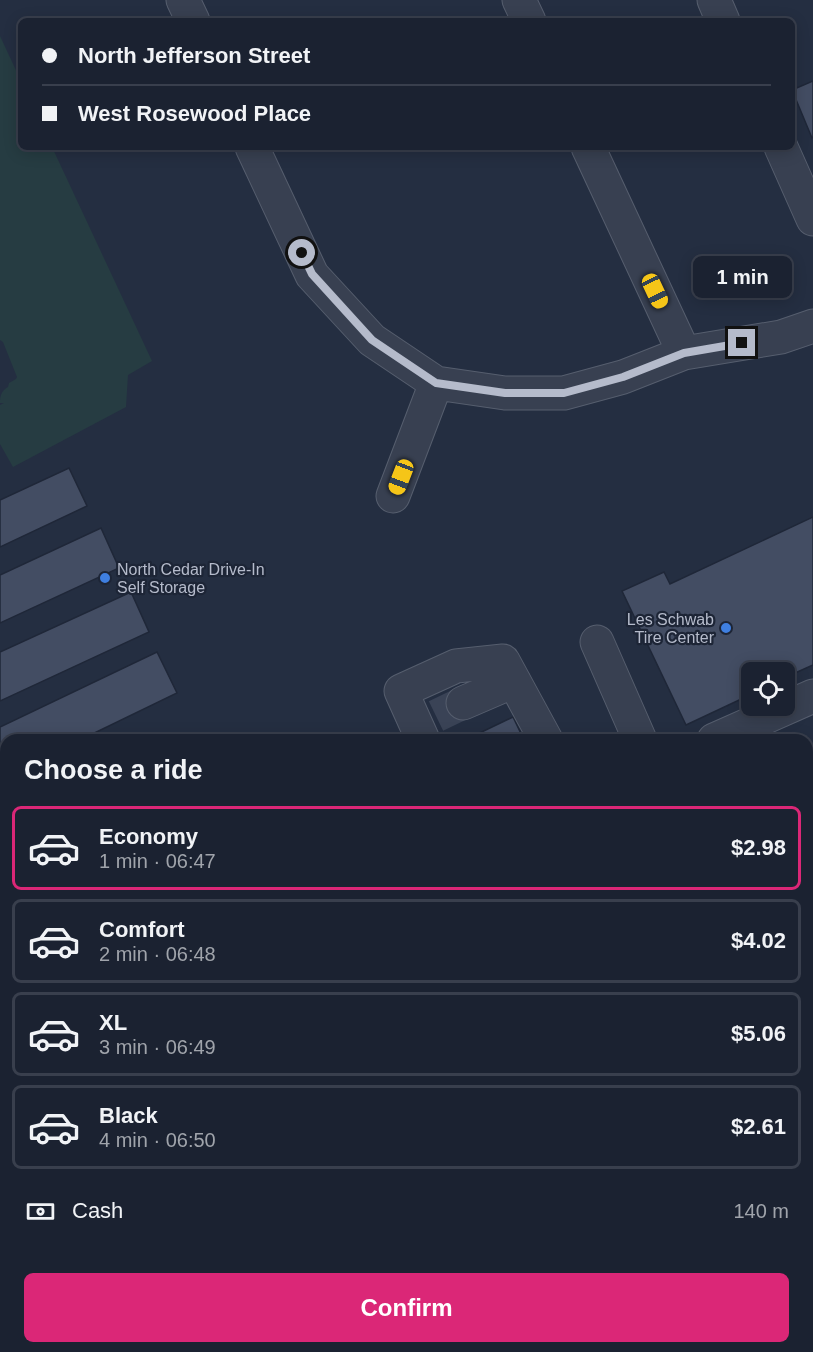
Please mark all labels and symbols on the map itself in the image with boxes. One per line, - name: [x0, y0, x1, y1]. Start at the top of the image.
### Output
- route start: [288, 239, 315, 266]
- callout: 1 min: [692, 256, 792, 298]
- car: [639, 271, 671, 311]
- route end: [728, 329, 755, 356]
- car: [386, 457, 416, 497]
- place label: North Cedar Drive-In Self Storage: [117, 561, 265, 596]
- marker: North Cedar Drive-In Self Storage: [98, 571, 112, 585]
- place label: Les Schwab Tire Center: [627, 611, 715, 646]
- marker: Les Schwab Tire Center: [719, 621, 733, 635]

